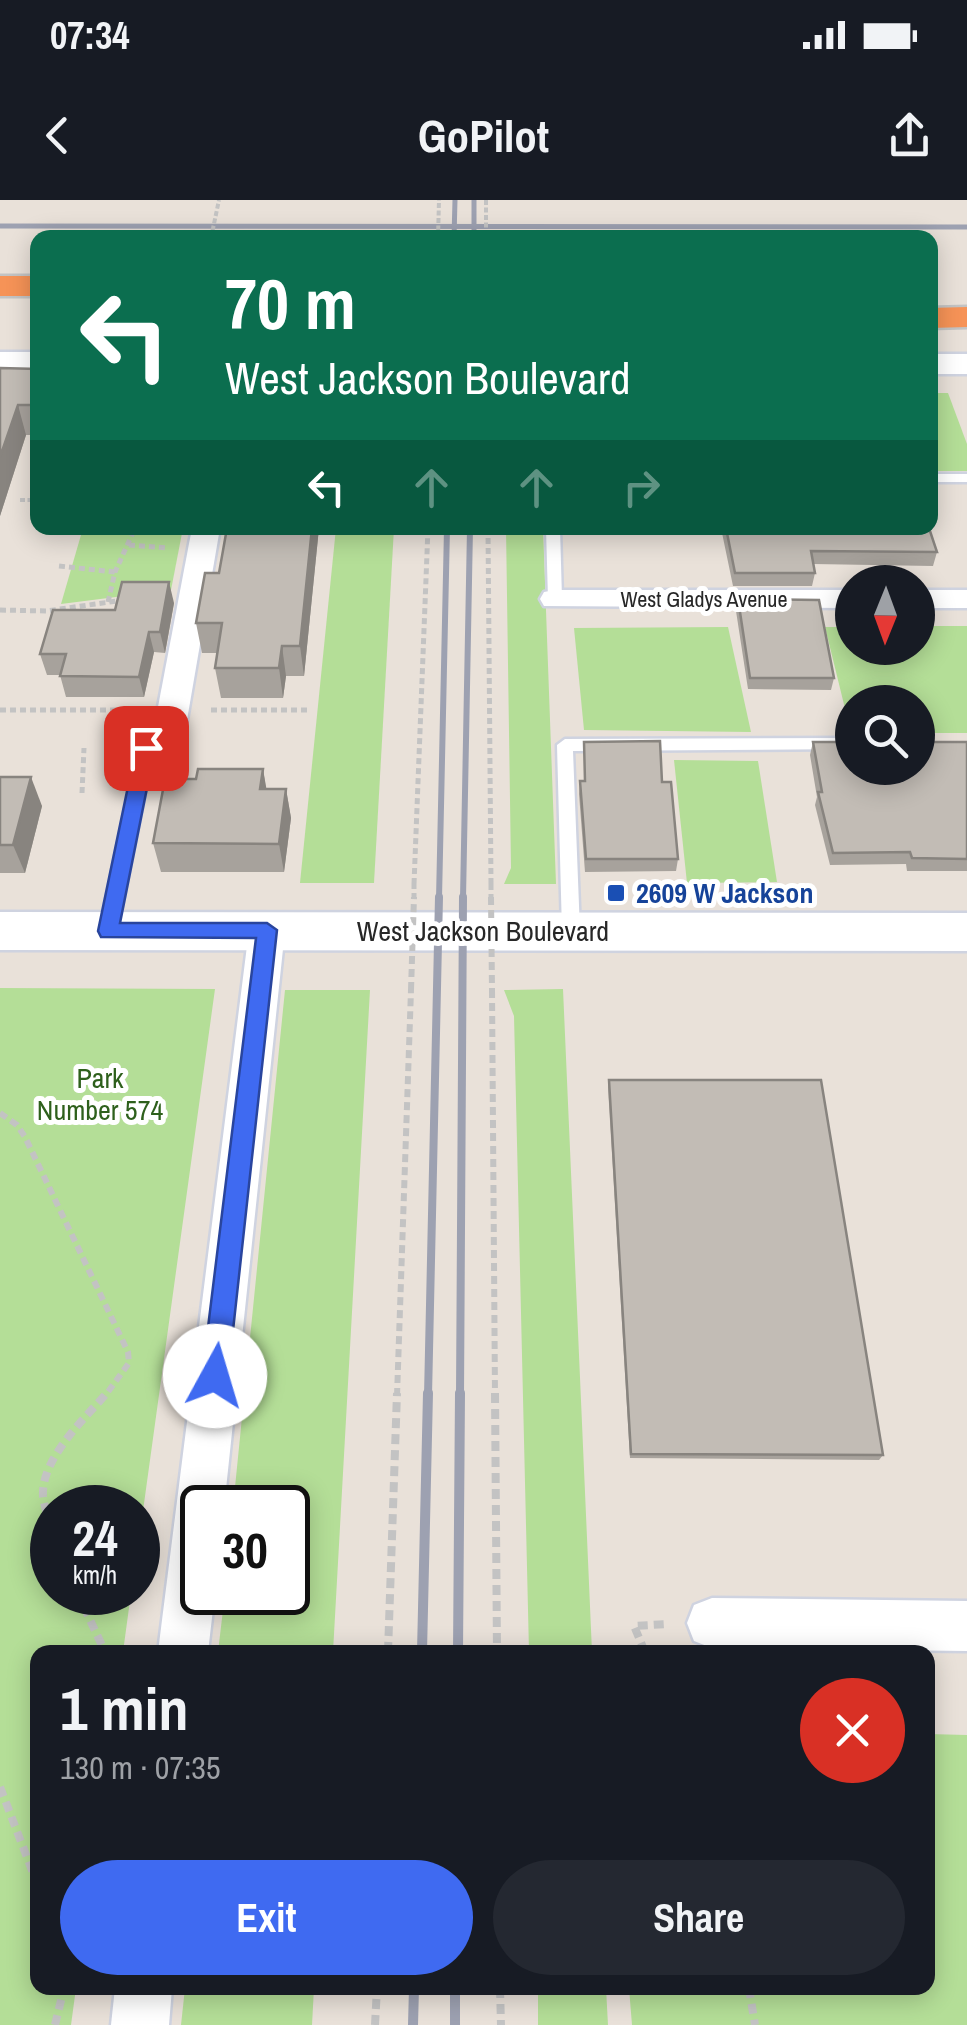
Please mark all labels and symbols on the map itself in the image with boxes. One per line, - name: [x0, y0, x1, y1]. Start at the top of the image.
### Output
- north arrow: [835, 565, 935, 665]
- street label: West Gladys Avenue: [621, 584, 787, 614]
- pin: [104, 706, 189, 791]
- place label: 2609 W Jackson: [636, 874, 813, 912]
- marker: 2609 W Jackson: [605, 882, 627, 904]
- street label: West Jackson Boulevard: [357, 912, 609, 950]
- park label: Park Number 574: [37, 1059, 163, 1129]
- position arrow: [163, 1324, 267, 1428]
- speed limit sign: 30: [180, 1485, 310, 1615]

